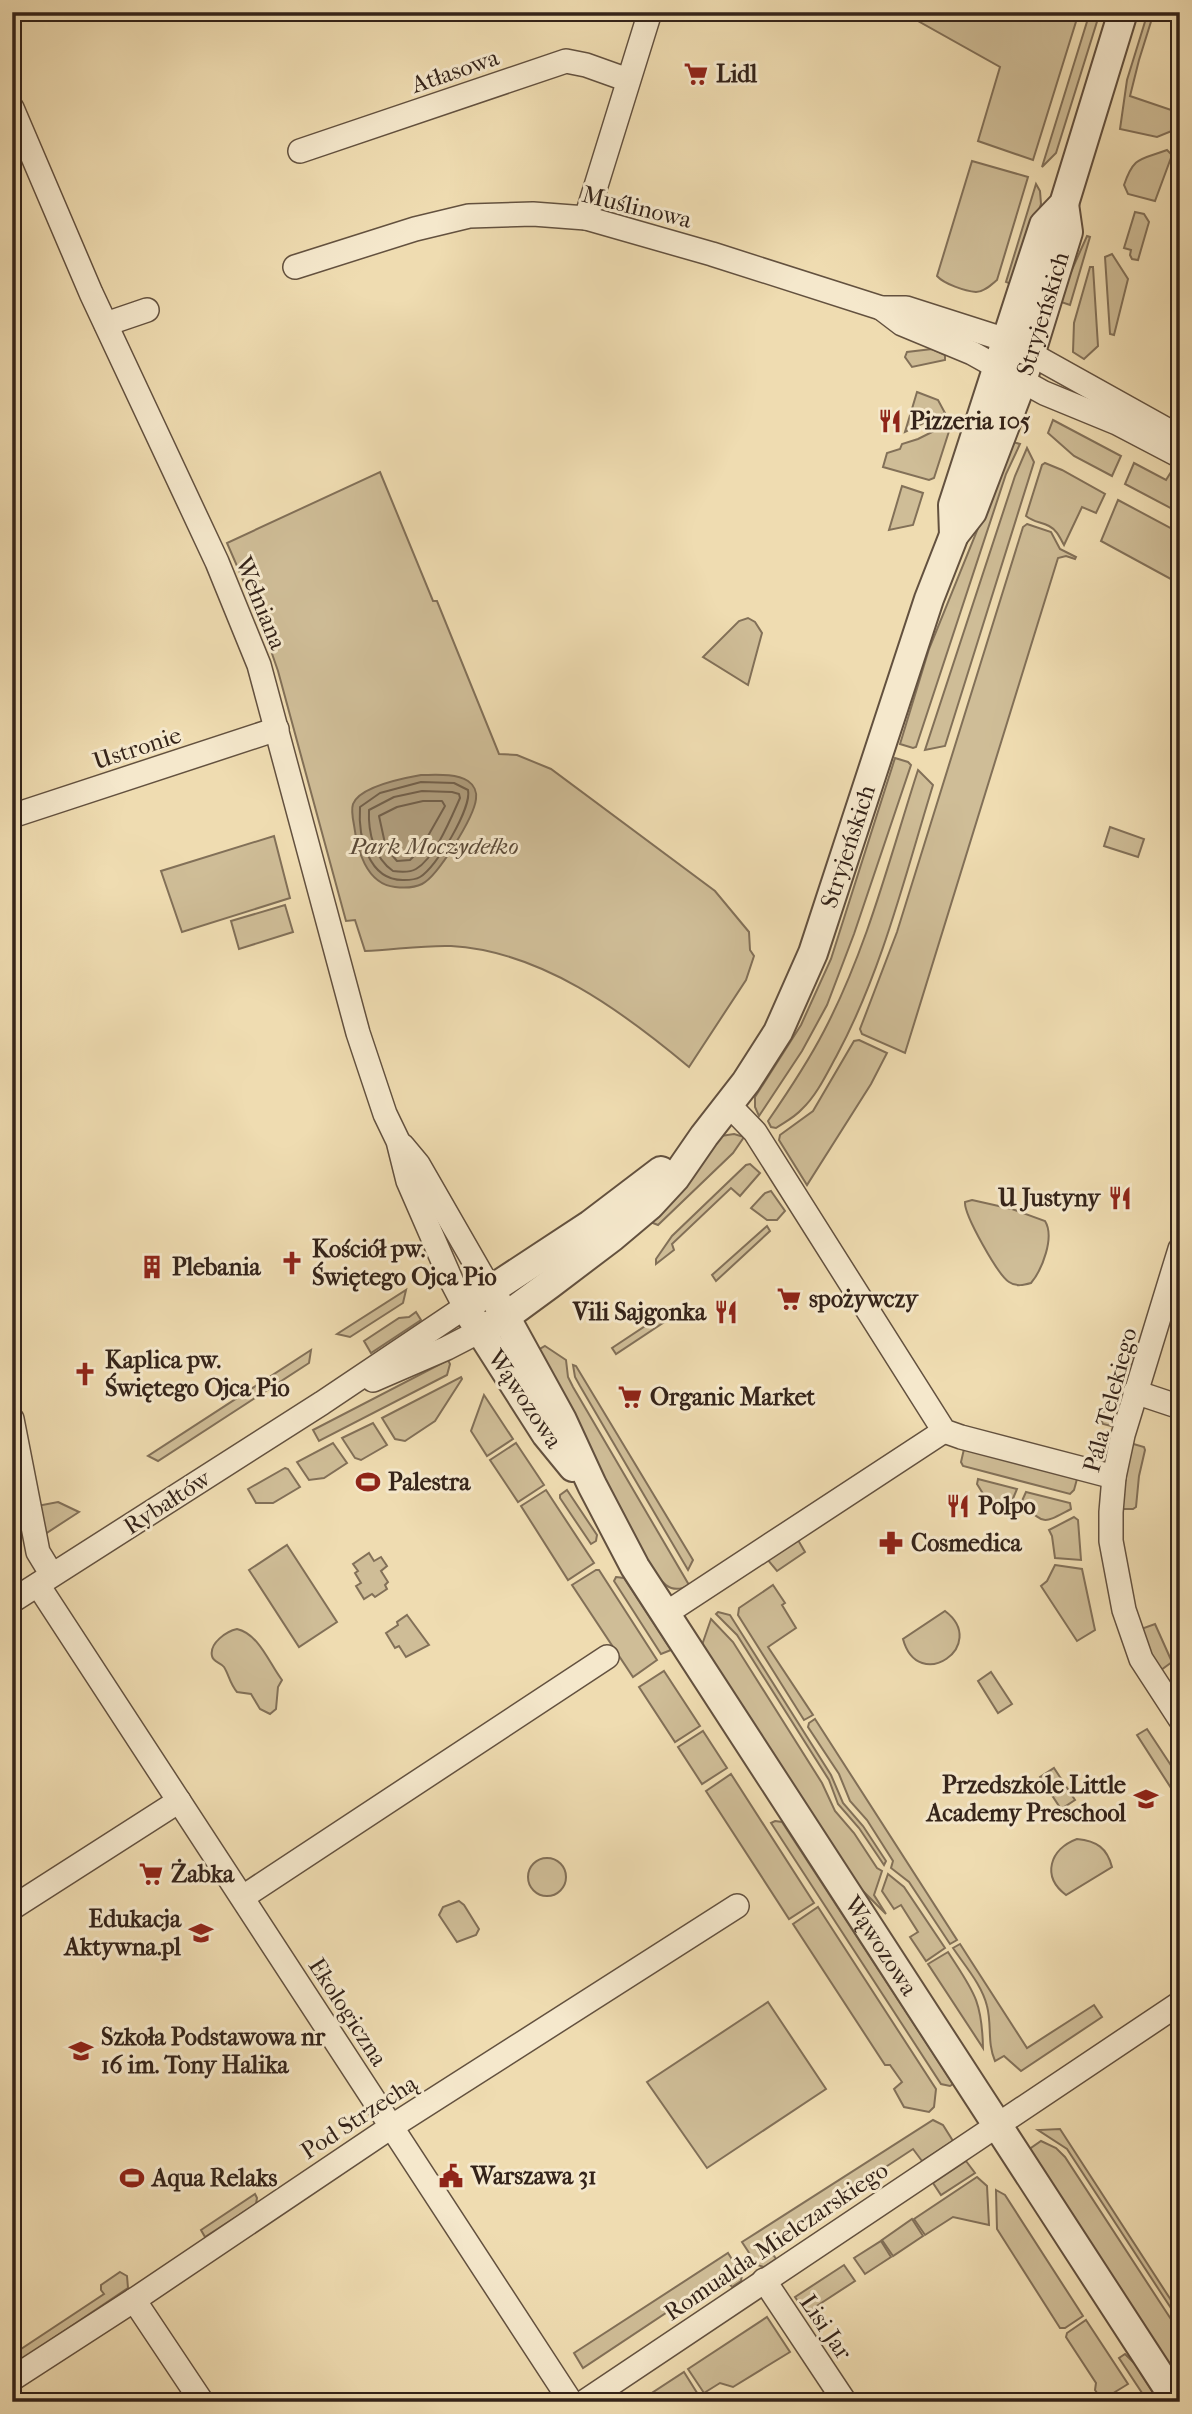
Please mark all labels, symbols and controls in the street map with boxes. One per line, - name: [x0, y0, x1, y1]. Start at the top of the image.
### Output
- street label: Atłasowa: [407, 43, 503, 99]
- supermarket icon: Lidl: [682, 60, 710, 88]
- place label: Lidl: [716, 60, 757, 88]
- street label: Muślinowa: [579, 180, 696, 234]
- street label: Stryjeńskich: [1011, 248, 1075, 379]
- restaurant icon: Pizzeria 105: [876, 407, 904, 435]
- place label: Pizzeria 105: [910, 407, 1030, 435]
- street label: Wełniana: [229, 552, 293, 654]
- street label: Ustronie: [89, 721, 185, 775]
- street label: Stryjeńskich: [815, 781, 881, 912]
- park label: Park Moczydełko: [348, 832, 519, 860]
- place label: U Justyny: [997, 1184, 1101, 1212]
- restaurant icon: U Justyny: [1106, 1184, 1134, 1212]
- place label: Kościół pw. Świętego Ojca Pio: [312, 1235, 497, 1292]
- church icon: Kościół pw. Świętego Ojca Pio: [278, 1249, 306, 1277]
- building icon: Plebania: [138, 1253, 166, 1281]
- place label: Plebania: [172, 1253, 261, 1281]
- supermarket icon: spożywczy: [775, 1285, 803, 1313]
- place label: spożywczy: [809, 1285, 919, 1313]
- place label: Vili Sajgonka: [572, 1298, 707, 1326]
- restaurant icon: Vili Sajgonka: [712, 1298, 740, 1326]
- street label: Pála Telekiego: [1077, 1325, 1143, 1475]
- street label: Wąwozowa: [480, 1343, 569, 1455]
- place label: Kaplica pw. Świętego Ojca Pio: [105, 1346, 290, 1403]
- church icon: Kaplica pw. Świętego Ojca Pio: [71, 1360, 99, 1388]
- supermarket icon: Organic Market: [616, 1383, 644, 1411]
- place label: Organic Market: [650, 1383, 816, 1411]
- street label: Rybałtów: [118, 1463, 216, 1540]
- sports icon: Palestra: [354, 1468, 382, 1496]
- place label: Palestra: [388, 1468, 471, 1496]
- restaurant icon: Polpo: [944, 1492, 972, 1520]
- place label: Polpo: [978, 1492, 1036, 1520]
- pharmacy icon: Cosmedica: [877, 1529, 905, 1557]
- place label: Cosmedica: [911, 1529, 1022, 1557]
- place label: Przedszkole Little Academy Preschool: [925, 1771, 1126, 1827]
- school or university icon: Przedszkole Little Academy Preschool: [1132, 1785, 1160, 1813]
- place label: Żabka: [171, 1858, 235, 1888]
- supermarket icon: Żabka: [137, 1860, 165, 1888]
- street label: Wąwozowa: [838, 1890, 924, 2002]
- place label: Edukacja Aktywna.pl: [62, 1905, 182, 1961]
- school or university icon: Edukacja Aktywna.pl: [187, 1919, 215, 1947]
- street label: Ekologiczna: [303, 1953, 394, 2072]
- place label: Szkoła Podstawowa nr 16 im. Tony Halika: [101, 2023, 326, 2079]
- school or university icon: Szkoła Podstawowa nr 16 im. Tony Halika: [67, 2037, 95, 2065]
- street label: Pod Strzechą: [296, 2069, 424, 2166]
- street label: Romualda Mielczarskiego: [659, 2156, 893, 2326]
- public building icon: Warszawa 31: [437, 2162, 465, 2190]
- place label: Warszawa 31: [470, 2162, 597, 2190]
- sports icon: Aqua Relaks: [118, 2164, 146, 2192]
- place label: Aqua Relaks: [150, 2164, 278, 2192]
- street label: Lisi Jar: [794, 2289, 858, 2366]

